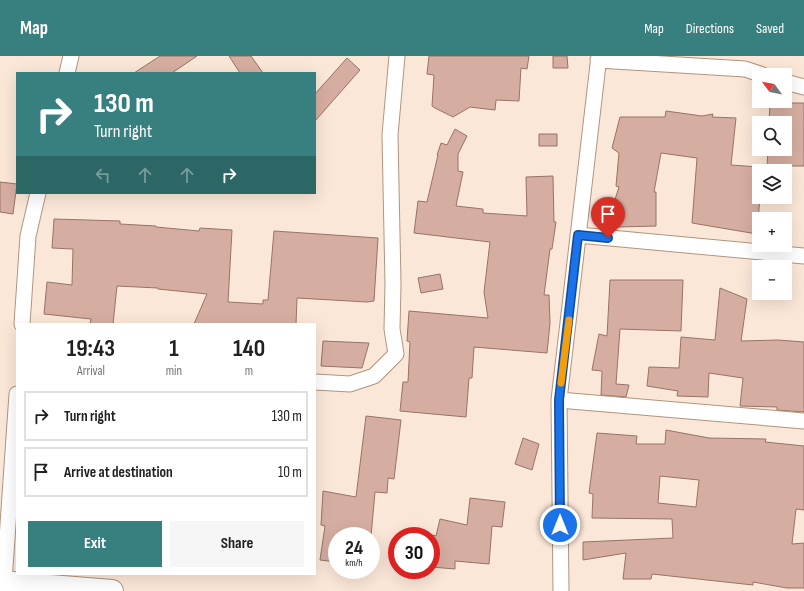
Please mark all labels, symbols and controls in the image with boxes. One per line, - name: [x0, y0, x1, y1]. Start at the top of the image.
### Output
- text: Map: [20, 17, 48, 40]
- text: Map: [644, 20, 664, 37]
- text: Directions: [686, 20, 734, 37]
- text: Saved: [756, 20, 784, 37]
- north arrow: [752, 68, 792, 108]
- map controls: [752, 68, 792, 300]
- text: 130 m: [94, 87, 154, 120]
- icon: right: [28, 88, 80, 140]
- button: search: [752, 116, 792, 156]
- text: Turn right: [94, 121, 152, 142]
- icon: left: [92, 164, 114, 186]
- icon: ahead: [134, 164, 156, 186]
- icon: ahead: [176, 164, 198, 186]
- icon: right: [218, 164, 240, 186]
- button: layers: [752, 164, 792, 204]
- pin: [591, 197, 625, 238]
- icon: arrive: [597, 203, 619, 225]
- button: +: [752, 212, 792, 252]
- button: −: [752, 260, 792, 300]
- text: 19:43: [67, 334, 115, 363]
- text: 1: [169, 334, 179, 363]
- text: 140: [233, 334, 265, 363]
- text: Arrival: [77, 363, 105, 379]
- text: min: [166, 363, 182, 379]
- text: m: [245, 363, 253, 379]
- icon: right: [30, 405, 52, 427]
- text: Turn right: [64, 407, 116, 426]
- text: 130 m: [272, 407, 302, 426]
- icon: arrive: [30, 461, 52, 483]
- text: Arrive at destination: [64, 463, 173, 482]
- text: 10 m: [278, 463, 302, 482]
- position arrow: [539, 504, 581, 546]
- button: Exit: [28, 521, 162, 567]
- button: Share: [170, 521, 304, 567]
- speed limit sign: 30: [388, 527, 440, 579]
- text: 24: [345, 536, 363, 560]
- text: km/h: [345, 557, 363, 569]

